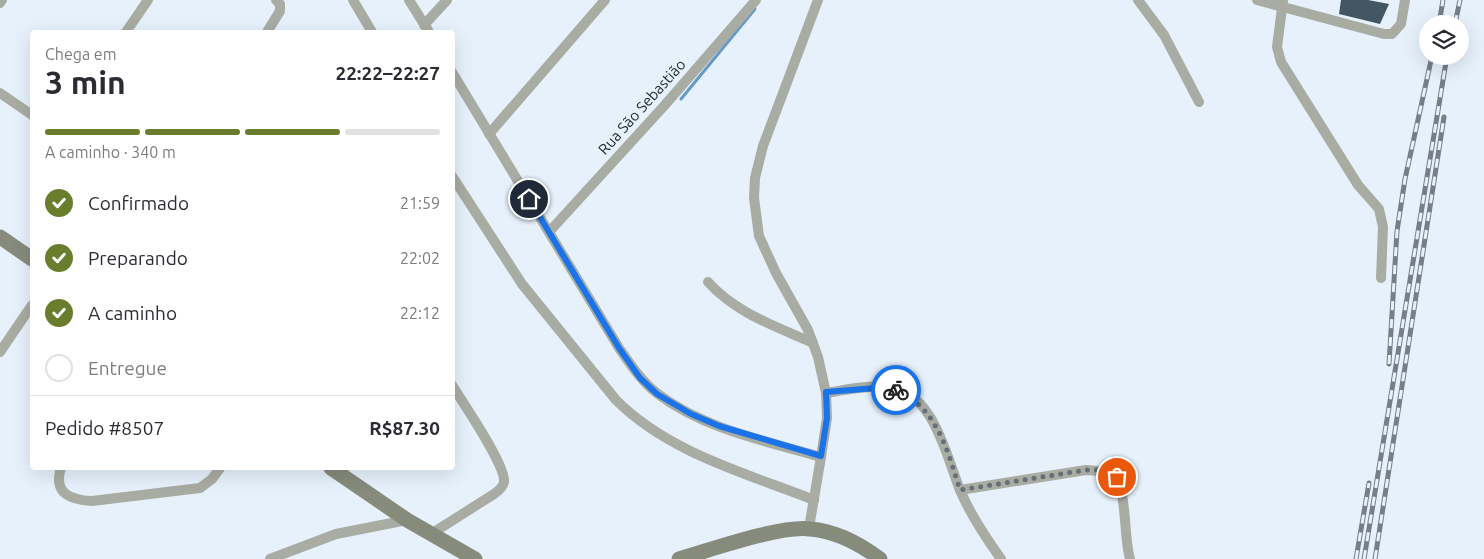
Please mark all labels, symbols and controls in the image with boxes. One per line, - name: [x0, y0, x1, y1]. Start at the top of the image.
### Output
- map controls: [1419, 15, 1469, 65]
- button: layers: [1419, 15, 1469, 65]
- text: Chega em: [45, 45, 117, 63]
- street label: Rua São Sebastião: [594, 56, 689, 158]
- text: 22:22–22:27: [335, 62, 440, 84]
- text: 3 min: [45, 64, 126, 100]
- text: A caminho · 340 m: [45, 143, 176, 161]
- pin: [508, 178, 550, 220]
- icon: home: [515, 185, 543, 213]
- icon: check: [45, 189, 73, 217]
- text: Confirmado: [88, 192, 189, 214]
- text: 21:59: [400, 194, 440, 212]
- icon: check: [45, 244, 73, 272]
- text: Preparando: [88, 247, 188, 269]
- text: 22:02: [400, 249, 440, 267]
- icon: check: [45, 299, 73, 327]
- text: A caminho: [88, 302, 177, 324]
- text: 22:12: [400, 304, 440, 322]
- text: Entregue: [88, 357, 167, 379]
- courier: [871, 365, 921, 415]
- icon: bike: [882, 376, 910, 404]
- text: Pedido #8507: [45, 417, 164, 439]
- text: R$87.30: [369, 417, 440, 439]
- pin: [1096, 456, 1138, 498]
- icon: bag: [1103, 463, 1131, 491]

